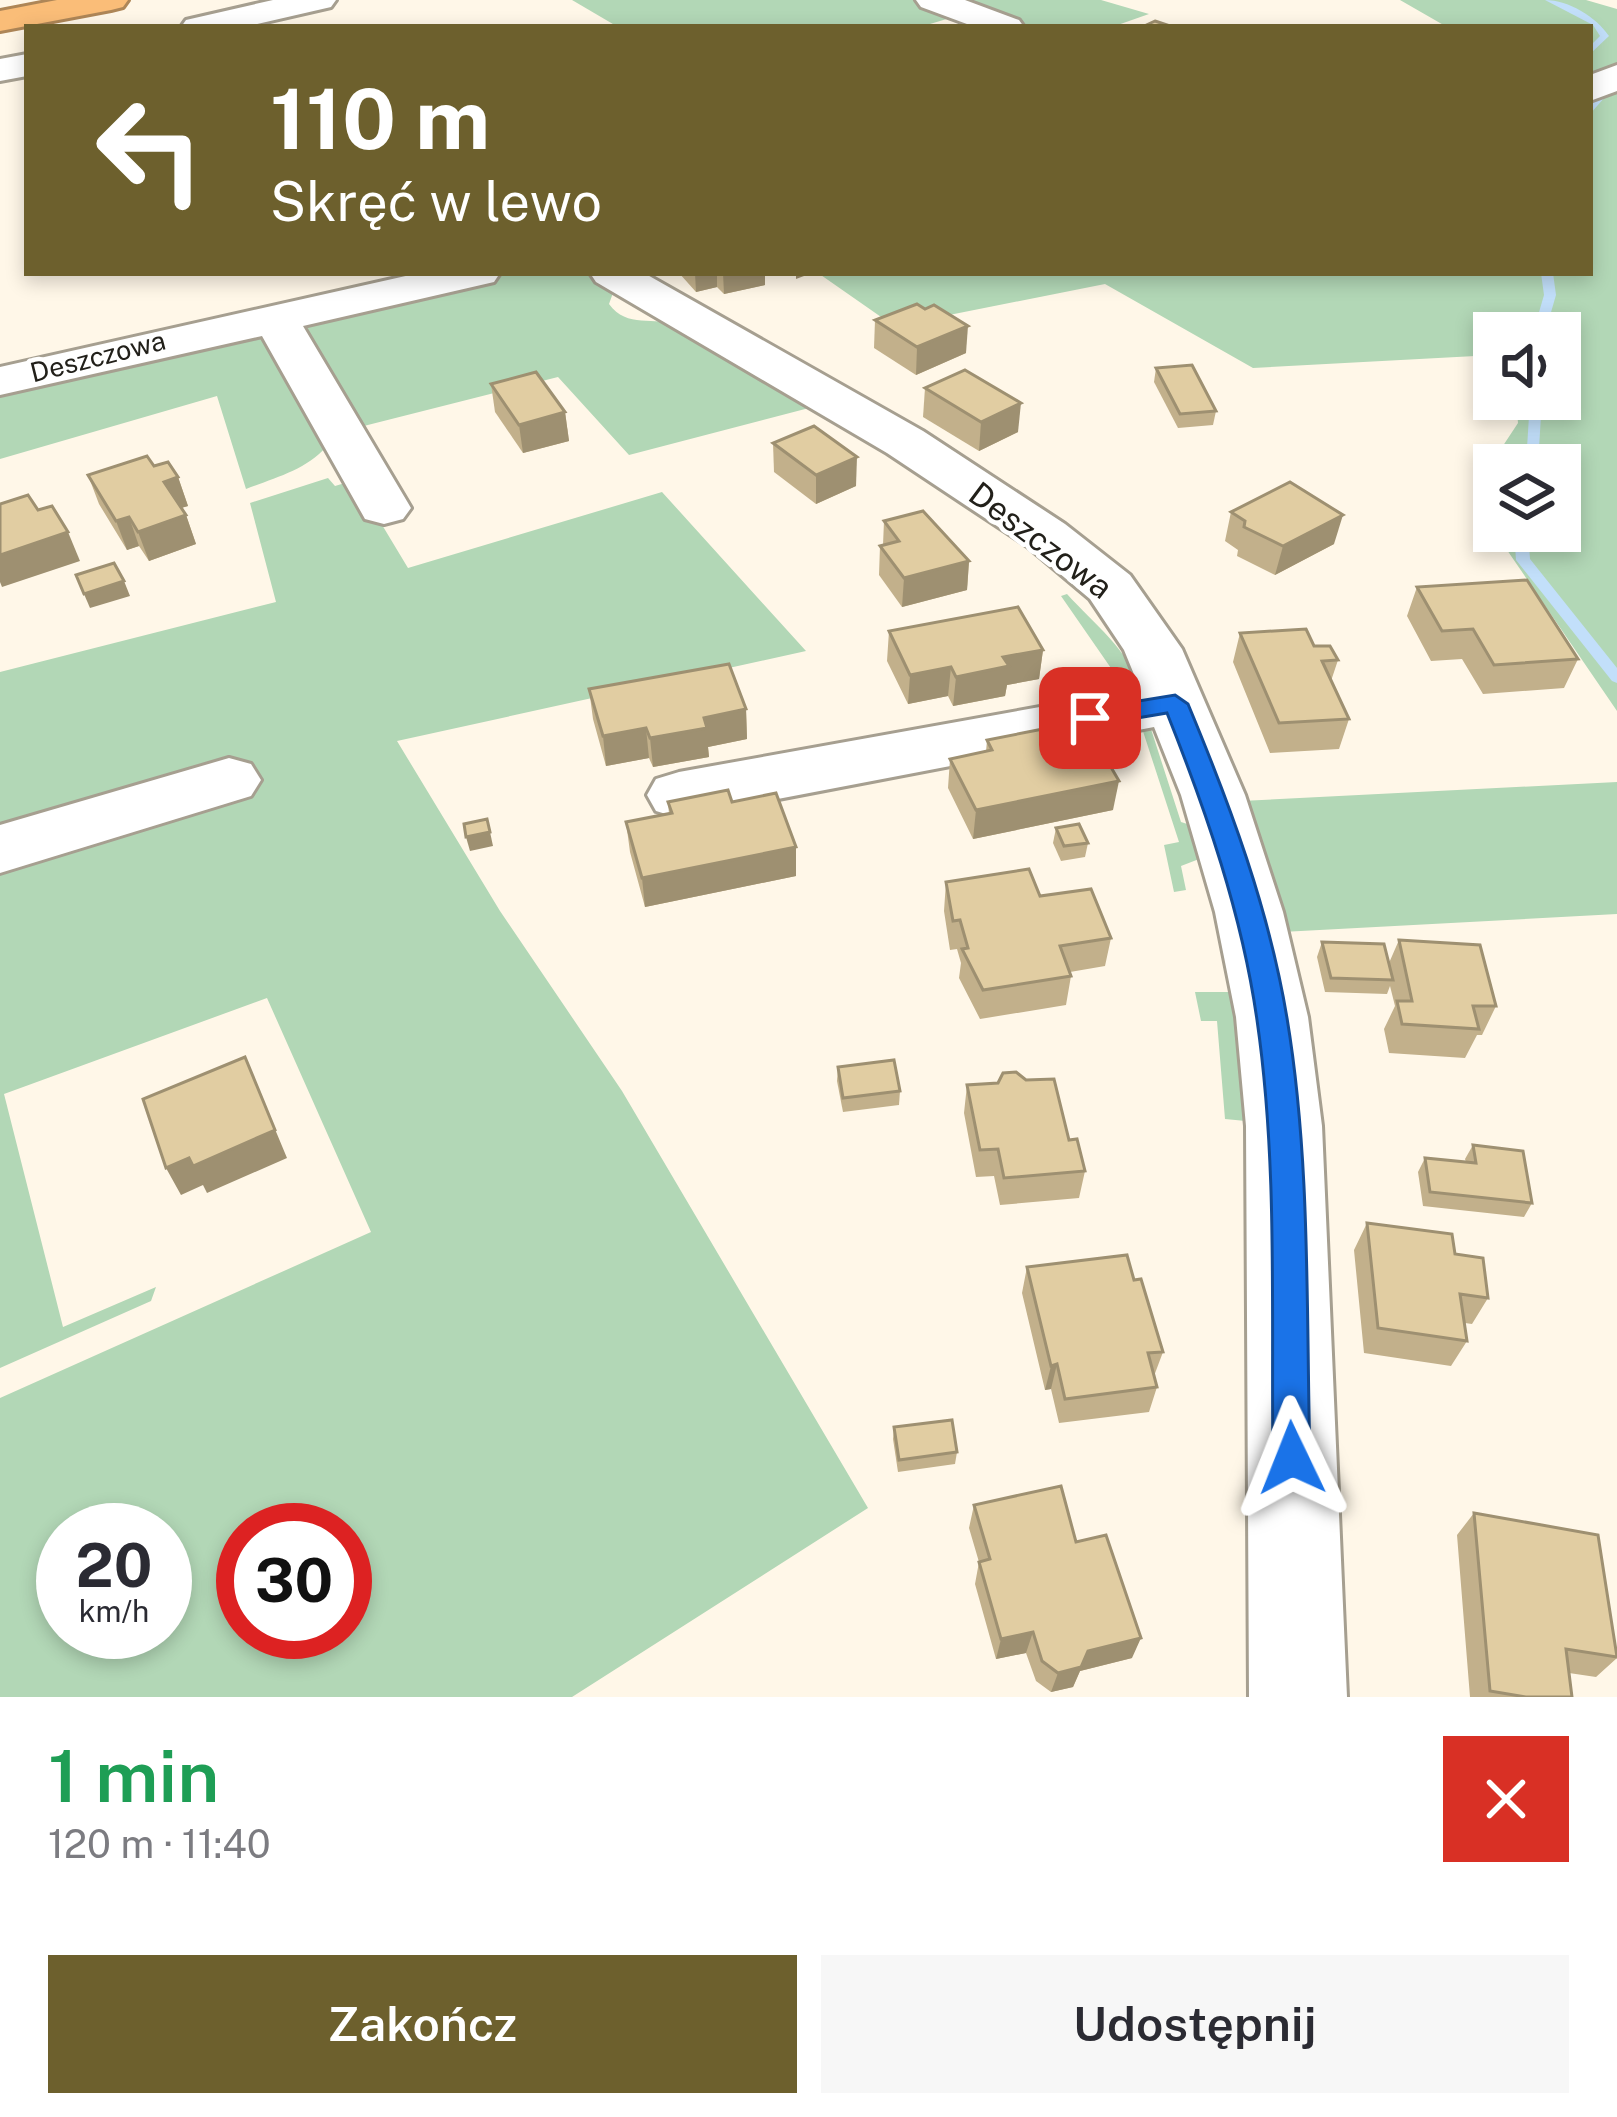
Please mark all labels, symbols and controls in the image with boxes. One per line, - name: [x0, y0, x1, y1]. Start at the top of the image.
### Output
- text: 110 m: [270, 69, 490, 168]
- icon: left: [72, 72, 228, 228]
- text: Skręć w lewo: [270, 170, 602, 233]
- map controls: [1473, 312, 1581, 552]
- button: sound: [1473, 312, 1581, 420]
- street label: Deszczowa: [27, 324, 169, 388]
- button: layers: [1473, 444, 1581, 552]
- street label: Deszczowa: [962, 474, 1120, 606]
- pin: [1039, 667, 1141, 769]
- icon: arrive: [1057, 685, 1123, 751]
- position arrow: [1229, 1395, 1355, 1521]
- speed limit sign: 30: [216, 1503, 372, 1659]
- text: 20: [76, 1530, 152, 1601]
- text: km/h: [79, 1593, 149, 1629]
- text: 1 min: [48, 1734, 219, 1818]
- button: close: [1443, 1736, 1569, 1862]
- text: 120 m · 11:40: [48, 1821, 271, 1867]
- button: Zakończ: [48, 1955, 797, 2093]
- button: Udostępnij: [821, 1955, 1569, 2093]

